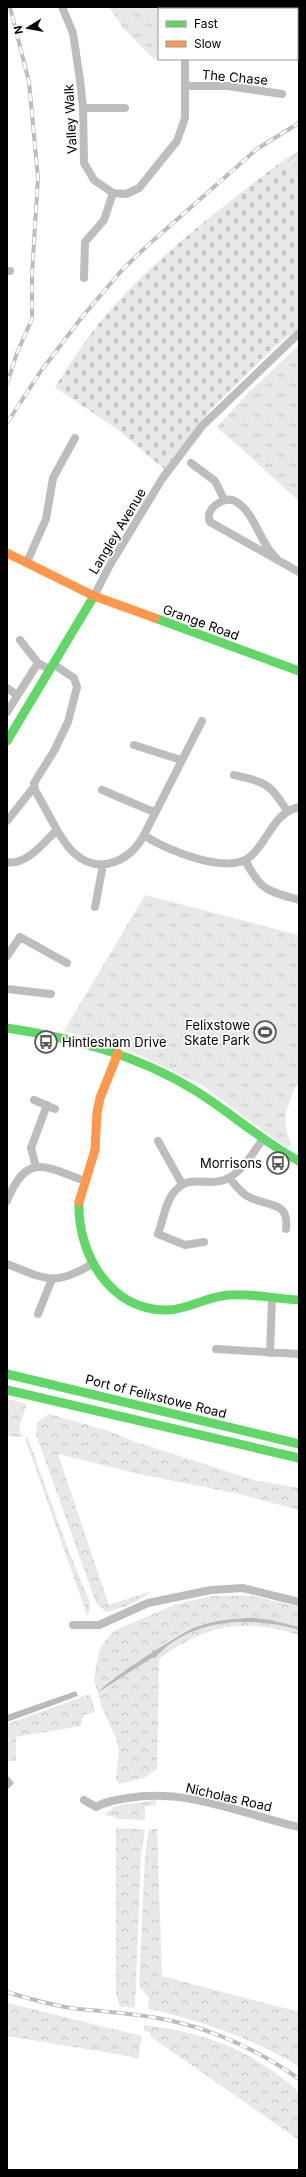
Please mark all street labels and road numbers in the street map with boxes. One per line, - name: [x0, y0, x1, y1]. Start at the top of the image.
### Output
- street label: The Chase: [201, 66, 269, 88]
- street label: Valley Walk: [60, 84, 80, 154]
- street label: Langley Avenue: [85, 485, 149, 577]
- street label: Grange Road: [161, 601, 241, 643]
- street label: Port of Felixstowe Road: [84, 1371, 228, 1421]
- street label: Nicholas Road: [184, 1779, 274, 1815]

